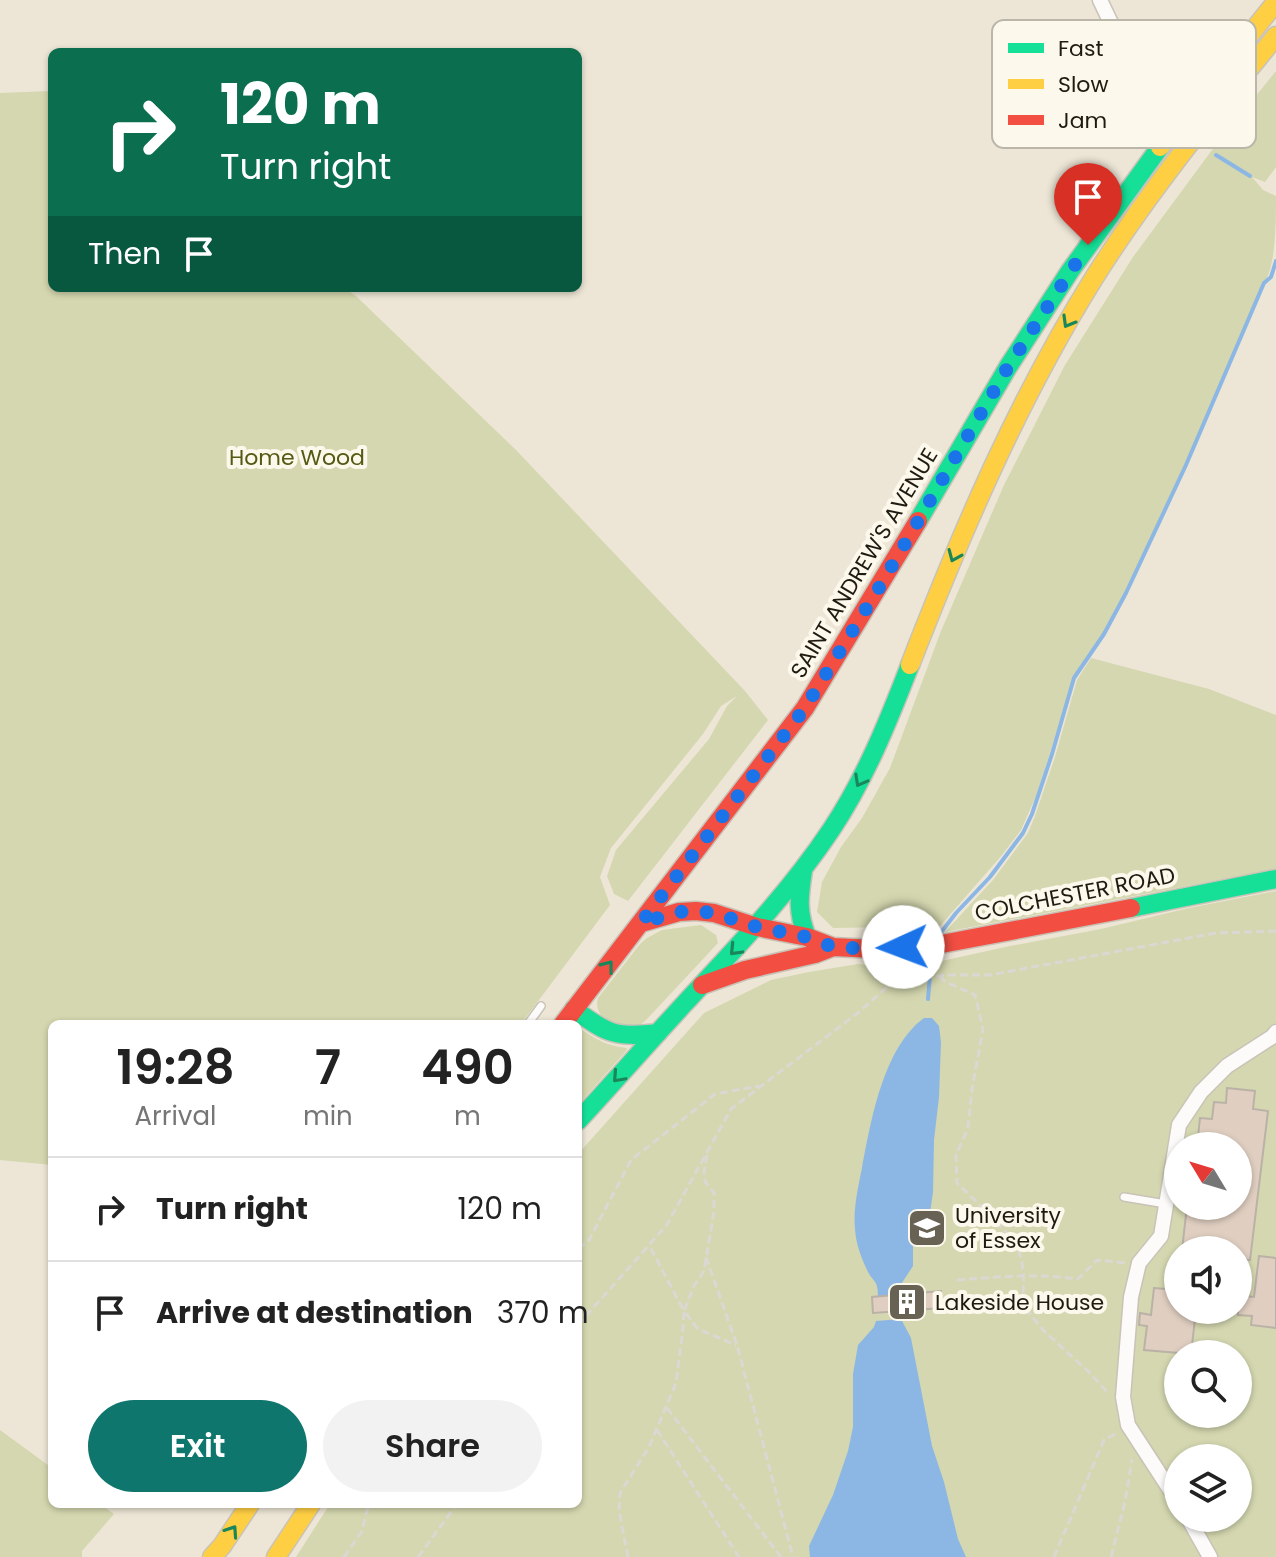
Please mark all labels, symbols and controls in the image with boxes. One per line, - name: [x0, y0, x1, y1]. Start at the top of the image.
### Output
- legend: [992, 20, 1256, 148]
- text: Fast: [1058, 33, 1103, 64]
- text: 120 m: [220, 65, 381, 144]
- text: Slow: [1058, 69, 1108, 100]
- icon: right: [88, 80, 192, 184]
- text: Jam: [1058, 105, 1107, 136]
- text: Turn right: [220, 141, 391, 192]
- pin: [1054, 163, 1122, 245]
- icon: arrive: [1066, 175, 1110, 219]
- text: Then: [88, 232, 161, 275]
- icon: arrive: [177, 232, 221, 276]
- one-way arrow: [1062, 313, 1078, 328]
- park label: Home Wood: [229, 442, 365, 473]
- street label: SAINT ANDREW'S AVENUE: [783, 442, 945, 684]
- one-way arrow: [947, 548, 963, 562]
- one-way arrow: [854, 773, 870, 787]
- street label: COLCHESTER ROAD: [972, 859, 1178, 929]
- position arrow: [861, 905, 945, 989]
- one-way arrow: [729, 941, 744, 955]
- one-way arrow: [598, 960, 612, 975]
- text: 19:28: [116, 1034, 235, 1101]
- text: 7: [315, 1034, 341, 1101]
- text: 490: [421, 1034, 514, 1101]
- one-way arrow: [612, 1068, 627, 1082]
- text: Arrival: [135, 1098, 216, 1134]
- text: min: [303, 1098, 353, 1134]
- text: m: [454, 1098, 481, 1134]
- north arrow: [1164, 1132, 1252, 1220]
- map controls: [1164, 1132, 1252, 1532]
- icon: right: [88, 1187, 132, 1231]
- text: Turn right: [156, 1187, 308, 1230]
- text: 120 m: [457, 1187, 542, 1230]
- place label: University of Essex: [955, 1200, 1061, 1256]
- school or university icon: University of Essex: [906, 1207, 948, 1249]
- button: sound: [1164, 1236, 1252, 1324]
- building icon: Lakeside House: [886, 1281, 928, 1323]
- place label: Lakeside House: [935, 1287, 1104, 1318]
- icon: arrive: [88, 1291, 132, 1335]
- text: Arrive at destination: [156, 1291, 473, 1334]
- text: 370 m: [497, 1291, 589, 1334]
- button: search: [1164, 1340, 1252, 1428]
- button: Exit: [88, 1400, 307, 1492]
- button: Share: [323, 1400, 542, 1492]
- button: layers: [1164, 1444, 1252, 1532]
- one-way arrow: [222, 1526, 237, 1540]

